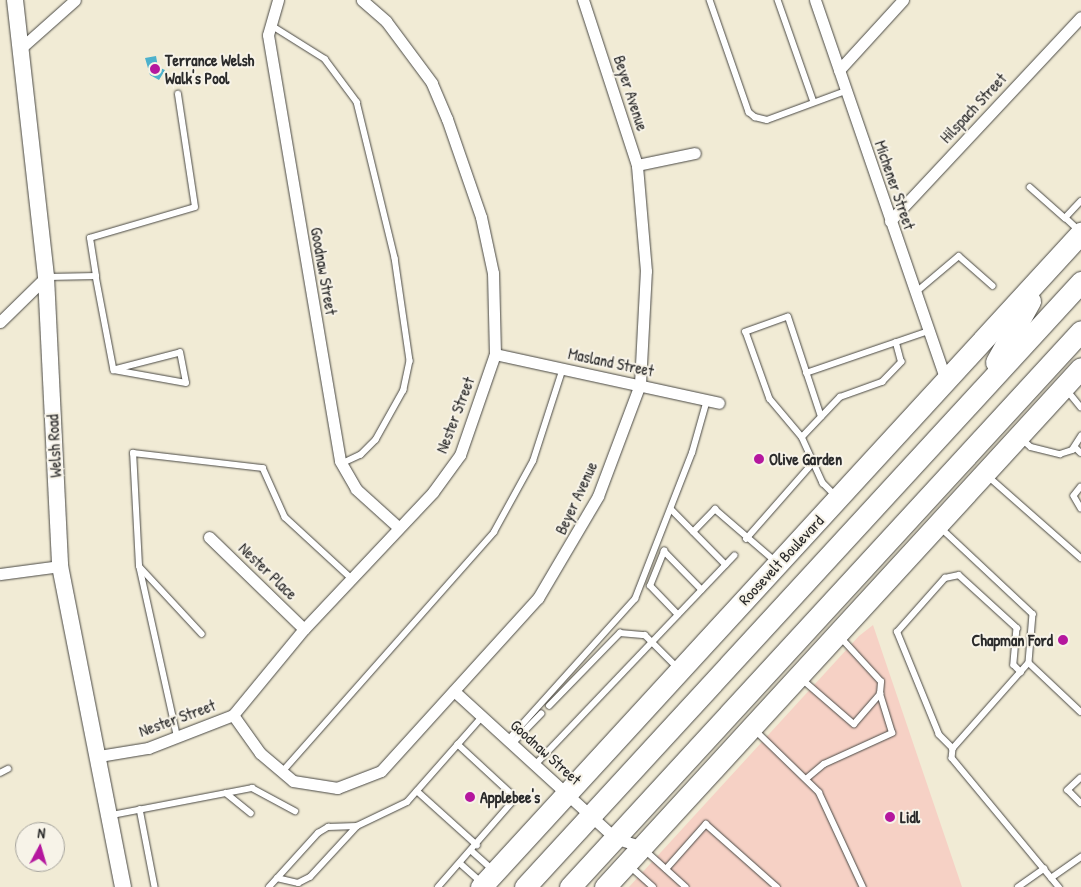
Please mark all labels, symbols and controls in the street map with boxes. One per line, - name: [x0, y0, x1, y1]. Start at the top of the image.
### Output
- place label: Terrance Welsh Walk's Pool: [165, 50, 254, 88]
- street label: Beyer Avenue: [610, 53, 652, 133]
- marker: Terrance Welsh Walk's Pool: [149, 63, 161, 75]
- street label: Hilspach Street: [936, 69, 1010, 147]
- street label: Michener Street: [871, 138, 919, 232]
- street label: Goodnaw Street: [307, 226, 341, 316]
- street label: Masland Street: [567, 344, 655, 380]
- street label: Nester Street: [432, 374, 478, 456]
- street label: Welsh Road: [43, 414, 65, 478]
- place label: Olive Garden: [769, 449, 842, 469]
- marker: Olive Garden: [753, 453, 765, 465]
- street label: Beyer Avenue: [551, 459, 601, 537]
- street label: Roosevelt Boulevard: [735, 511, 827, 609]
- street label: Nester Place: [235, 539, 301, 603]
- place label: Chapman Ford: [971, 630, 1053, 650]
- marker: Chapman Ford: [1057, 634, 1069, 646]
- street label: Nester Street: [136, 695, 218, 741]
- street label: Goodnaw Street: [507, 715, 585, 789]
- place label: Applebee's: [480, 787, 540, 807]
- marker: Applebee's: [464, 791, 476, 803]
- place label: Lidl: [900, 807, 920, 827]
- marker: Lidl: [884, 811, 896, 823]
- north arrow: [15, 822, 65, 872]
- text: N: [37, 823, 46, 842]

